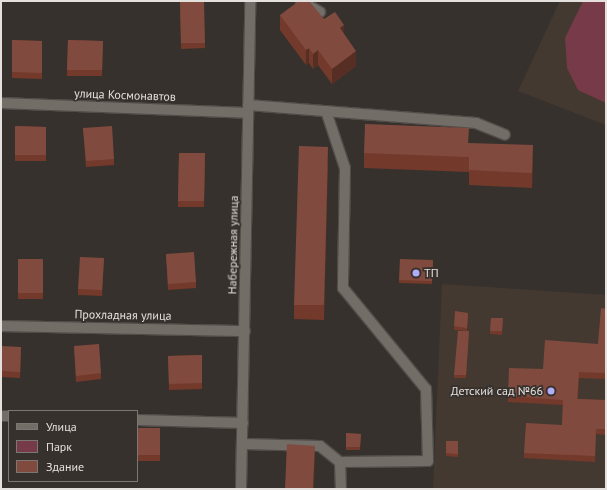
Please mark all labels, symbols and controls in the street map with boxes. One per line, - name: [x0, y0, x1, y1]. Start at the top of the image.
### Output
- street label: улица Космонавтов: [74, 86, 176, 104]
- street label: Набережная улица: [225, 195, 241, 295]
- place label: ТП: [424, 266, 439, 280]
- marker: ТП: [411, 268, 421, 278]
- street label: Прохладная улица: [74, 307, 172, 323]
- place label: Детский сад №66: [451, 384, 543, 398]
- marker: Детский сад №66: [546, 386, 556, 396]
- legend: [8, 410, 138, 482]
- text: Улица: [46, 419, 77, 434]
- text: Парк: [46, 439, 72, 454]
- text: Здание: [46, 459, 84, 474]

